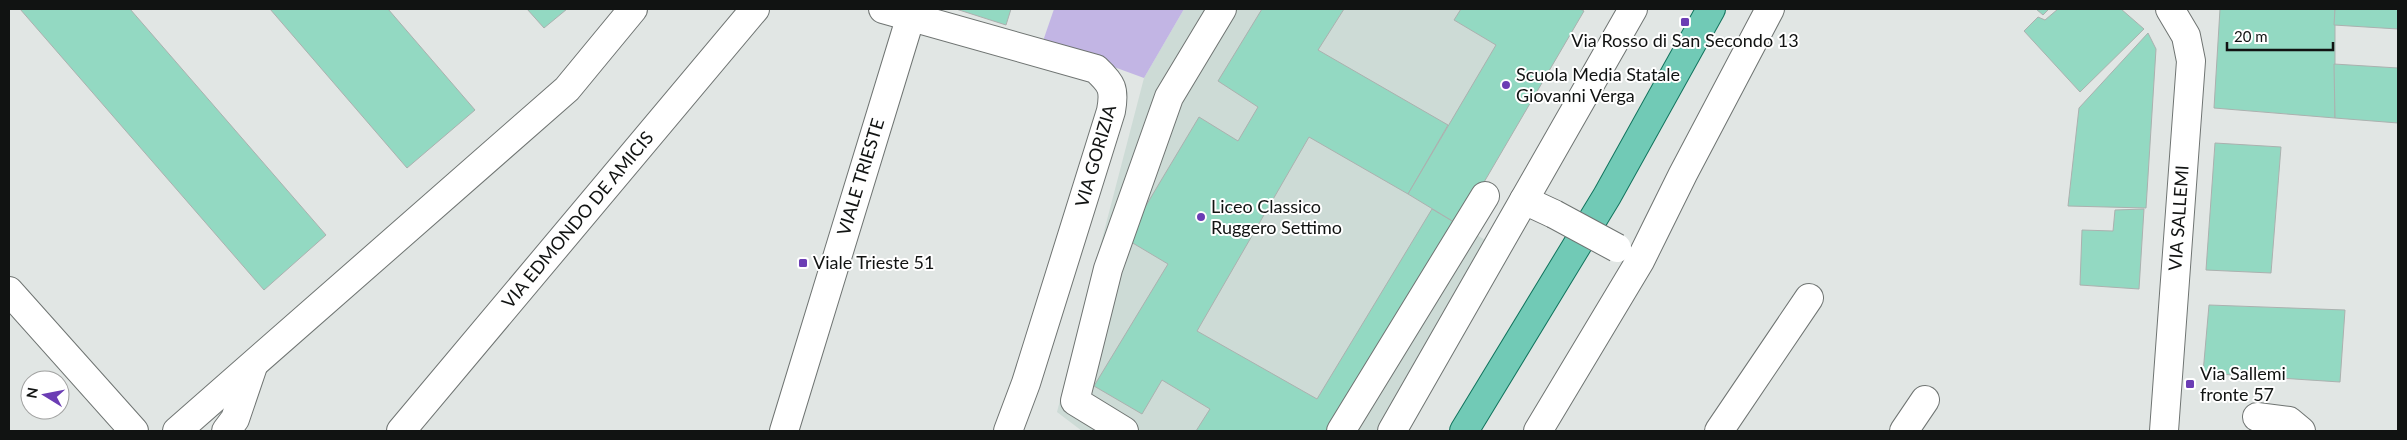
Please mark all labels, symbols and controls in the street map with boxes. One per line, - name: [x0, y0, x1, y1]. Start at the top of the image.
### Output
- marker: Via Rosso di San Secondo 13: [1679, 16, 1691, 28]
- scale bar: [2227, 20, 2333, 52]
- text: 20 m: [2234, 27, 2268, 45]
- place label: Via Rosso di San Secondo 13: [1571, 29, 1799, 51]
- place label: Scuola Media Statale Giovanni Verga: [1516, 63, 1680, 106]
- marker: Scuola Media Statale Giovanni Verga: [1500, 79, 1512, 91]
- street label: VIA GORIZIA: [1070, 101, 1120, 209]
- street label: VIALE TRIESTE: [832, 116, 888, 238]
- street label: VIA EDMONDO DE AMICIS: [497, 127, 658, 312]
- street label: VIA SALLEMI: [2163, 164, 2193, 271]
- place label: Liceo Classico Ruggero Settimo: [1211, 195, 1342, 238]
- marker: Liceo Classico Ruggero Settimo: [1195, 211, 1207, 223]
- place label: Viale Trieste 51: [813, 251, 935, 273]
- marker: Viale Trieste 51: [797, 257, 809, 269]
- place label: Via Sallemi fronte 57: [2200, 362, 2286, 405]
- north arrow: [20, 370, 70, 420]
- marker: Via Sallemi fronte 57: [2184, 378, 2196, 390]
- text: N: [22, 386, 41, 399]

